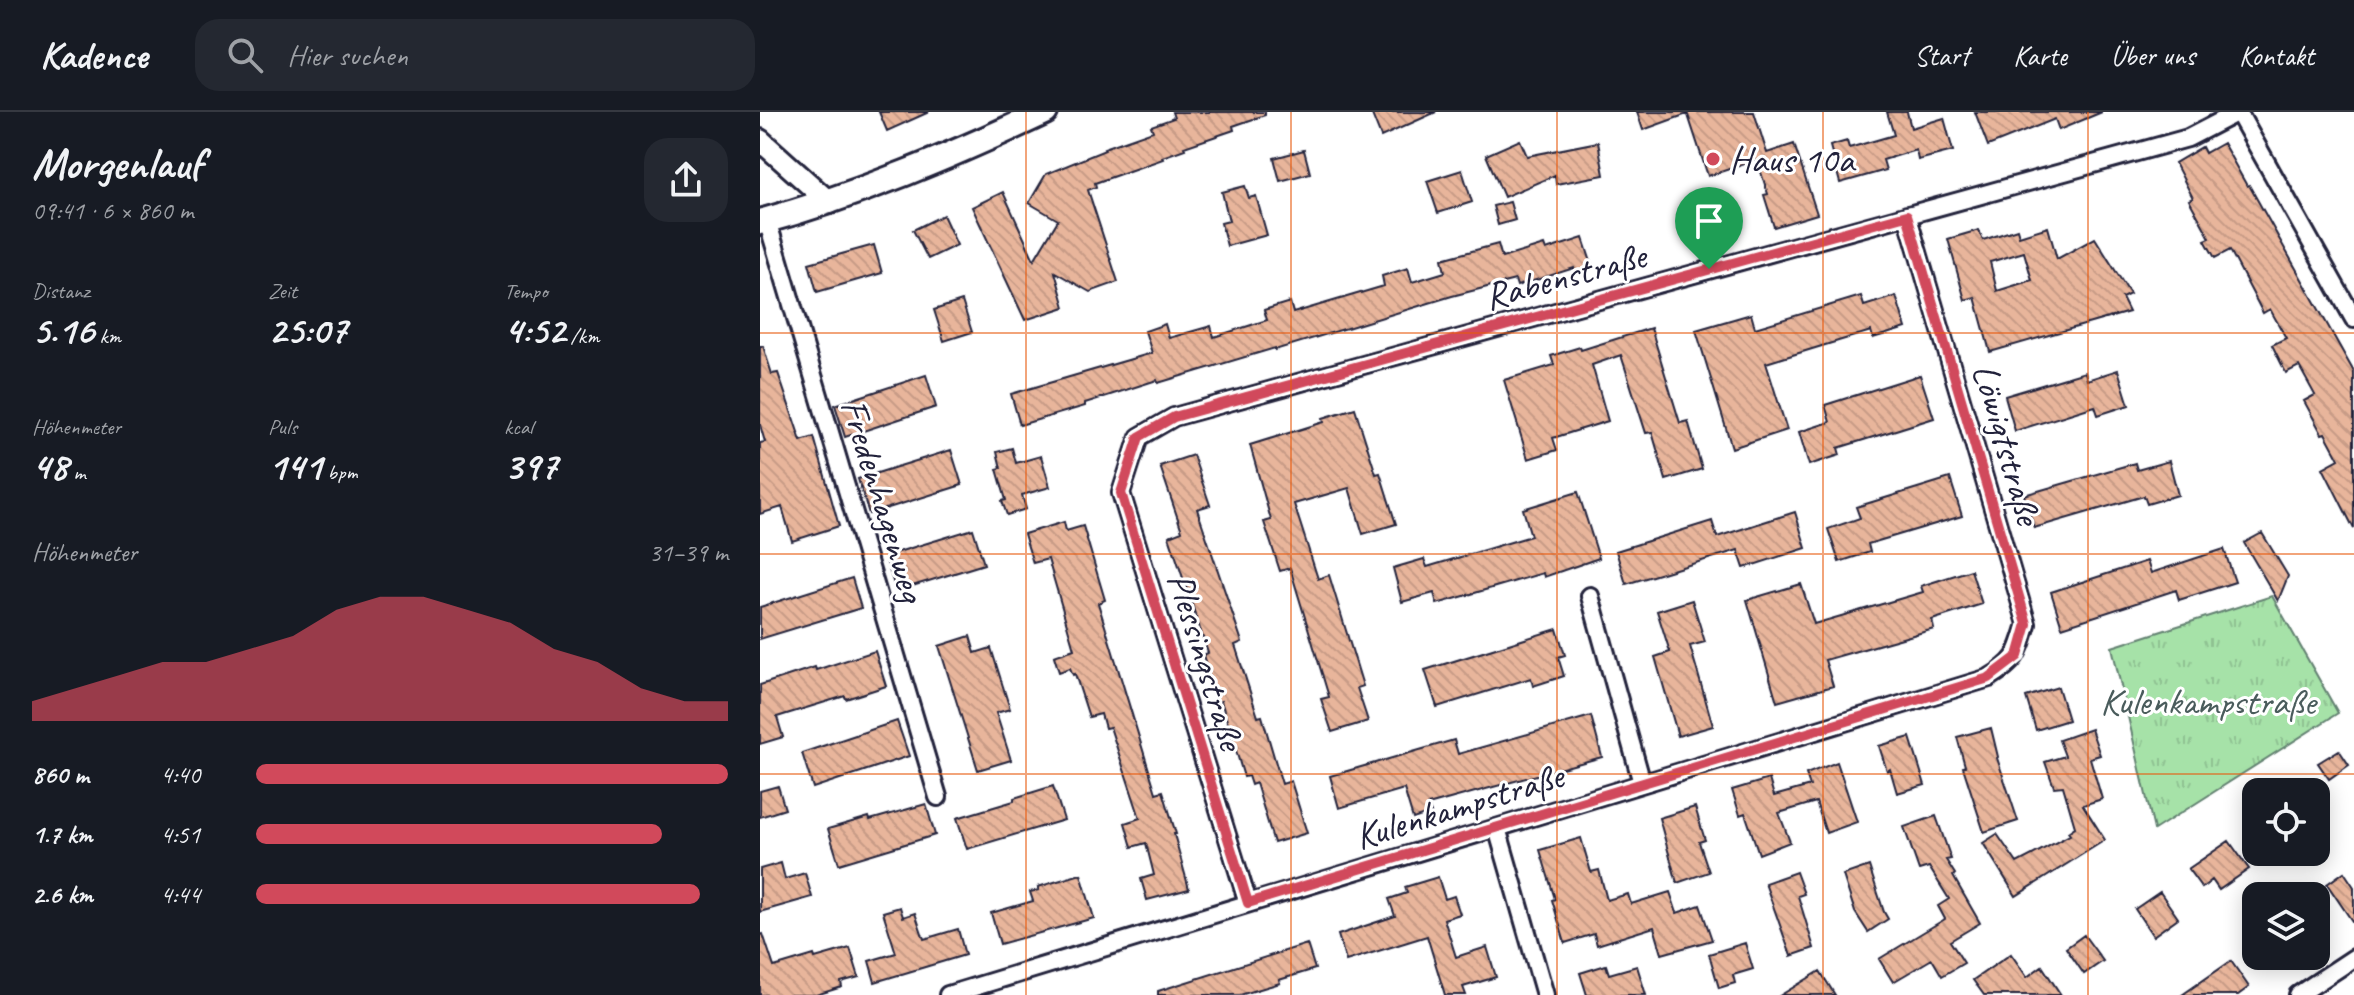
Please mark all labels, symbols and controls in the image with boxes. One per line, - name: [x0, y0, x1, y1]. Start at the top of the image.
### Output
- search box: [195, 19, 755, 91]
- text: Kadence: [40, 32, 147, 79]
- icon: search: [223, 33, 267, 77]
- text: Hier suchen: [287, 36, 408, 74]
- text: Start: [1914, 38, 1969, 73]
- text: Karte: [2013, 38, 2067, 73]
- text: Über uns: [2111, 38, 2195, 73]
- text: Kontakt: [2239, 38, 2314, 73]
- text: Morgenlauf: [32, 136, 203, 191]
- place label: Haus 10a: [1729, 136, 1856, 183]
- button: share: [644, 138, 728, 222]
- marker: Haus 10a: [1704, 150, 1722, 168]
- pin: [1675, 187, 1743, 269]
- text: 09:41 · 6 × 860 m: [32, 194, 193, 227]
- icon: arrive: [1687, 199, 1731, 243]
- street label: Rabenstraße: [1479, 231, 1653, 320]
- text: Distanz: [32, 277, 90, 305]
- text: Zeit: [268, 277, 297, 305]
- text: Tempo: [504, 277, 548, 305]
- text: 5.16: [32, 305, 94, 355]
- text: 25:07: [268, 305, 347, 355]
- text: 4:52: [504, 305, 565, 355]
- text: km: [94, 322, 121, 350]
- text: /km: [565, 322, 599, 350]
- street label: Löwigtstraße: [1962, 358, 2053, 532]
- street label: Fredenhagenweg: [830, 393, 937, 609]
- text: Höhenmeter: [32, 413, 121, 441]
- text: Puls: [268, 413, 297, 441]
- text: kcal: [504, 413, 533, 441]
- text: 48: [32, 441, 68, 491]
- text: 141: [268, 441, 322, 491]
- text: 397: [504, 441, 557, 491]
- text: m: [68, 458, 86, 486]
- text: bpm: [322, 458, 358, 486]
- text: Höhenmeter: [32, 536, 137, 569]
- text: 31–39 m: [649, 536, 728, 569]
- street label: Plessingstraße: [1157, 567, 1256, 758]
- park label: Kulenkampstraße: [2100, 678, 2318, 725]
- street label: Kulenkampstraße: [1349, 751, 1571, 860]
- text: 860 m: [32, 758, 89, 791]
- text: 4:40: [160, 758, 200, 791]
- map controls: [2242, 778, 2330, 970]
- button: locate: [2242, 778, 2330, 866]
- text: 1.7 km: [32, 818, 92, 851]
- text: 4:51: [160, 818, 200, 851]
- text: 2.6 km: [32, 878, 93, 911]
- text: 4:44: [160, 878, 200, 911]
- button: layers: [2242, 882, 2330, 970]

